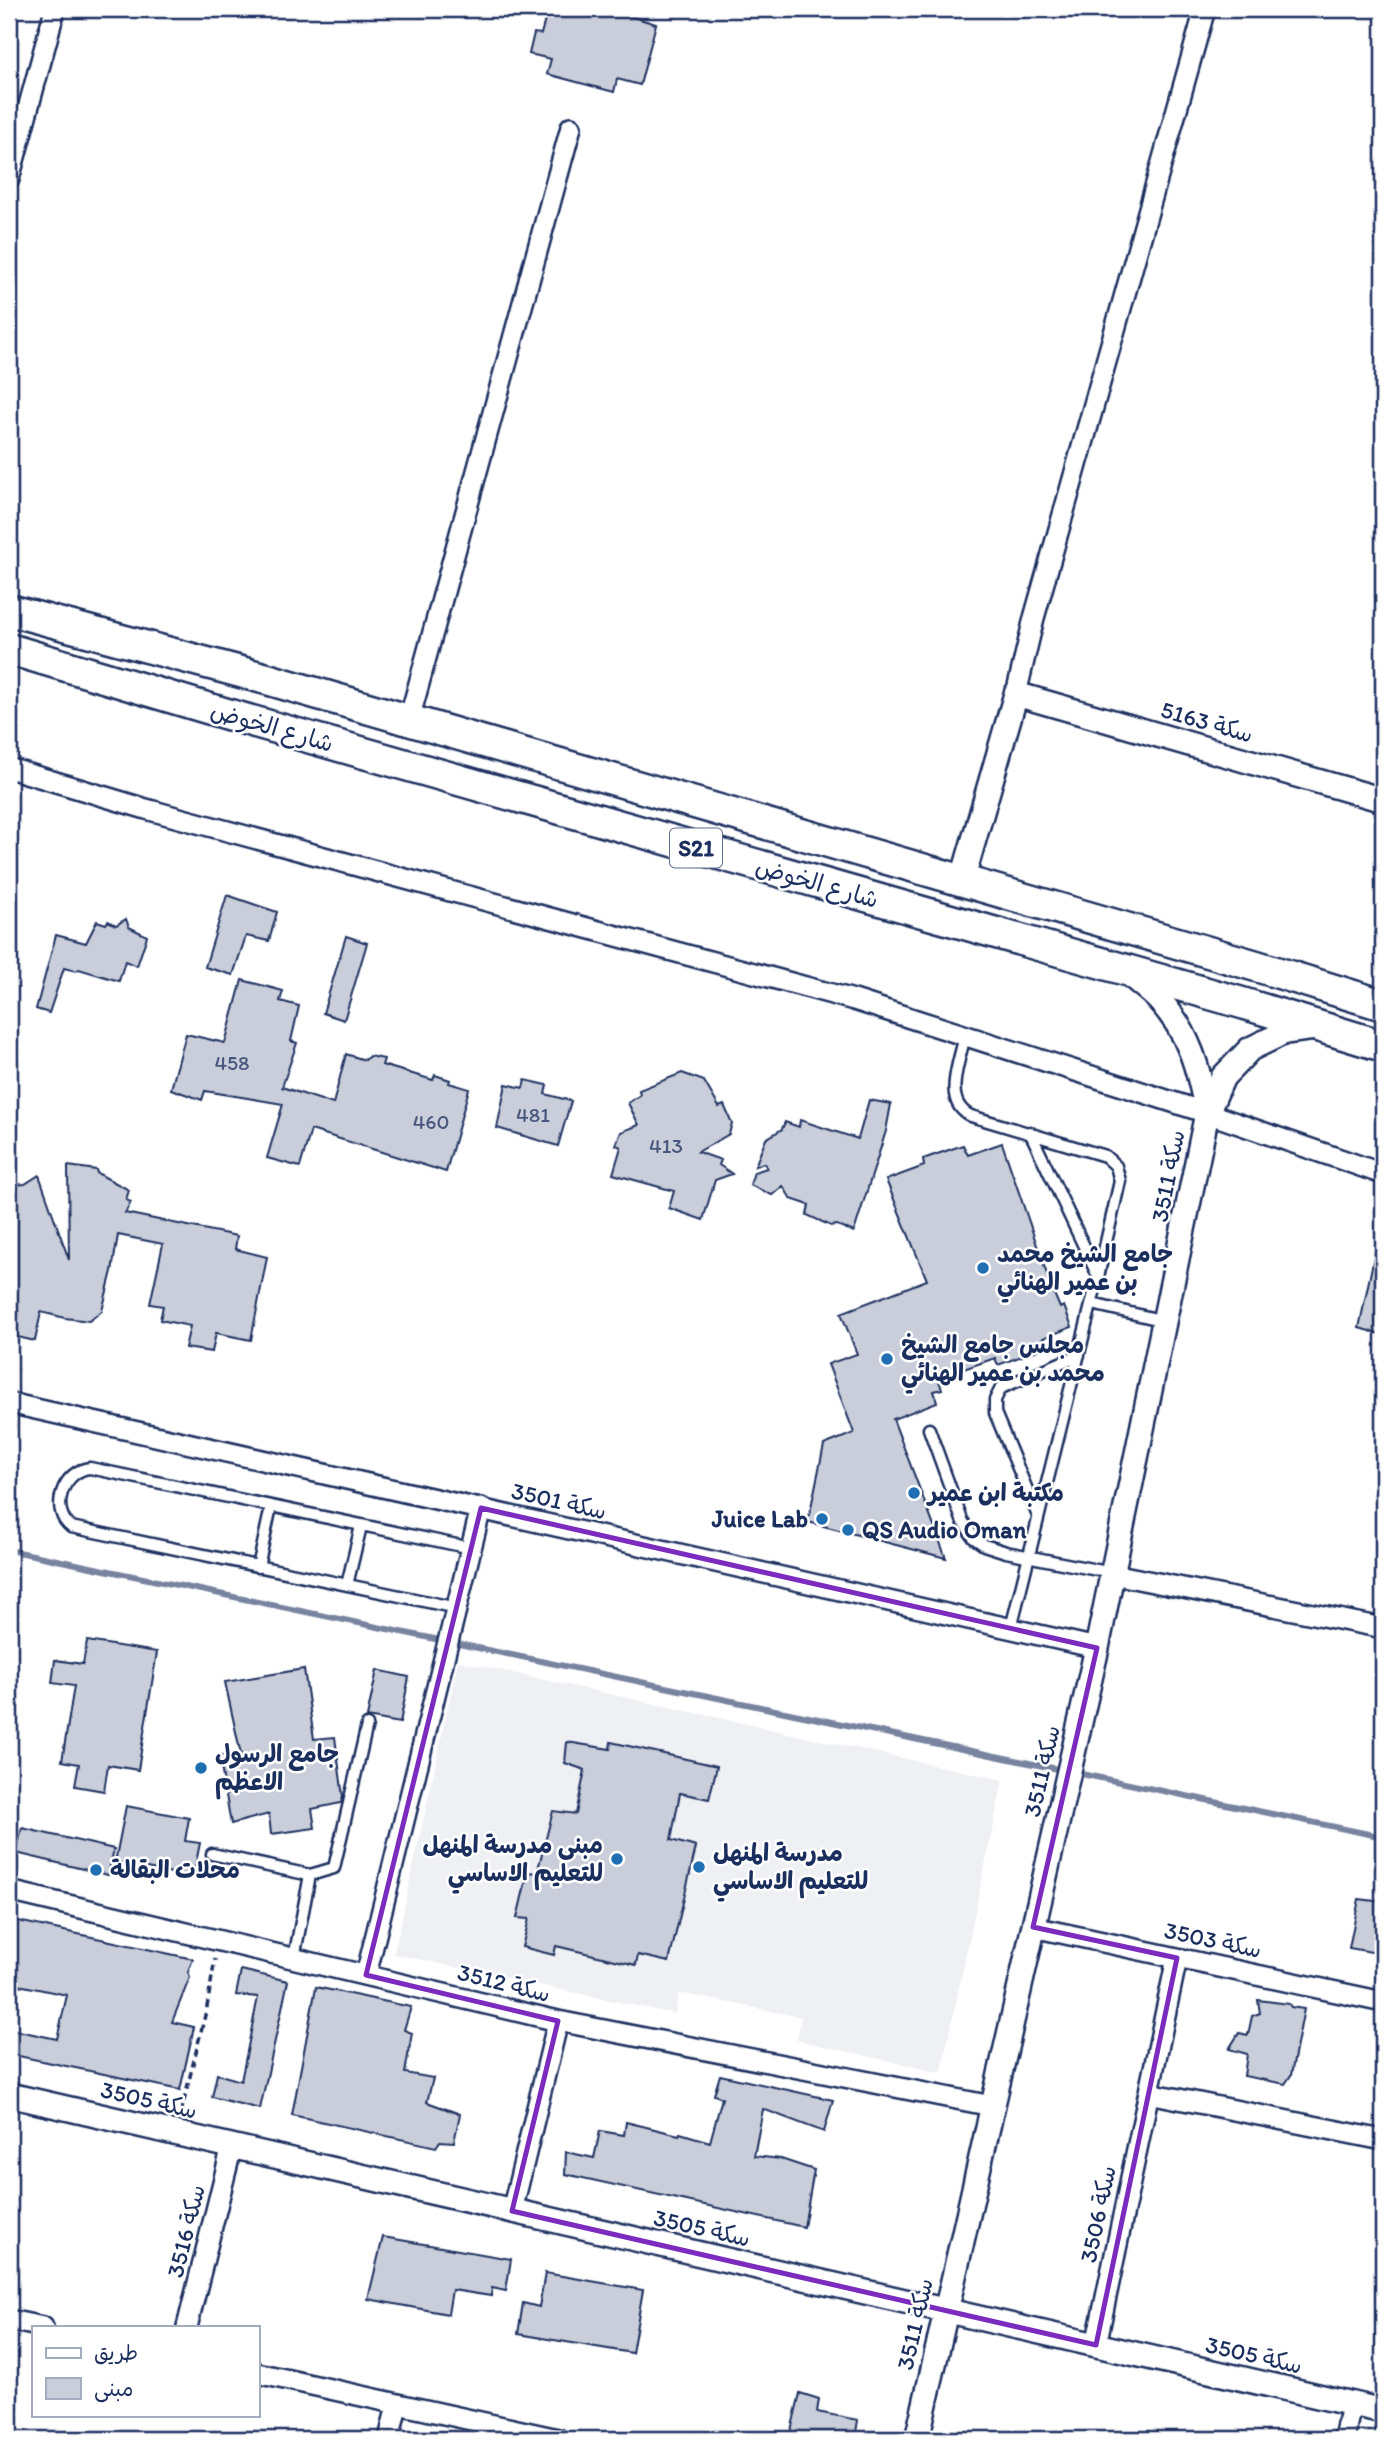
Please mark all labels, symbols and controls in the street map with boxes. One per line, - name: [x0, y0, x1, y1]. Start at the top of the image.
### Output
- street label: سكة 5163: [1158, 694, 1257, 749]
- street label: شارع الخوض: [206, 695, 337, 761]
- road number: S21: [670, 828, 722, 868]
- street label: شارع الخوض: [751, 851, 882, 917]
- house number: 458: [214, 1050, 250, 1075]
- house number: 481: [516, 1102, 550, 1127]
- house number: 460: [413, 1109, 449, 1134]
- street label: سكة 3511: [1144, 1127, 1191, 1225]
- house number: 413: [649, 1133, 683, 1158]
- place label: جامع الشيخ محمد بن عمير الهنائي: [997, 1239, 1173, 1303]
- marker: جامع الشيخ محمد بن عمير الهنائي: [975, 1260, 991, 1276]
- place label: مجلس جامع الشيخ محمد بن عمير الهنائي: [901, 1330, 1105, 1394]
- marker: مجلس جامع الشيخ محمد بن عمير الهنائي: [879, 1351, 895, 1367]
- street label: سكة 3501: [509, 1475, 610, 1526]
- place label: مكتبة ابن عمير: [926, 1478, 1064, 1507]
- marker: مكتبة ابن عمير: [906, 1485, 922, 1501]
- place label: Juice Lab: [711, 1504, 808, 1533]
- marker: Juice Lab: [814, 1511, 830, 1527]
- place label: QS Audio Oman: [862, 1515, 1027, 1544]
- marker: QS Audio Oman: [840, 1522, 856, 1538]
- street label: سكة 3511: [1017, 1722, 1066, 1820]
- place label: جامع الرسول الاعظم: [215, 1739, 339, 1800]
- marker: جامع الرسول الاعظم: [193, 1760, 209, 1776]
- place label: مبنى مدرسة المنهل للتعليم الاساسي: [422, 1830, 603, 1894]
- place label: مدرسة المنهل للتعليم الاساسي: [713, 1838, 868, 1902]
- marker: مبنى مدرسة المنهل للتعليم الاساسي: [609, 1851, 625, 1867]
- place label: محلات البقالة: [110, 1855, 240, 1884]
- marker: مدرسة المنهل للتعليم الاساسي: [691, 1859, 707, 1875]
- marker: محلات البقالة: [88, 1862, 104, 1878]
- street label: سكة 3503: [1162, 1915, 1265, 1964]
- street label: سكة 3512: [455, 1957, 554, 2008]
- street label: سكة 3505: [98, 2074, 200, 2125]
- street label: سكة 3506: [1073, 2163, 1122, 2265]
- street label: سكة 3516: [160, 2181, 211, 2280]
- street label: سكة 3505: [651, 2202, 753, 2253]
- street label: سكة 3511: [890, 2275, 939, 2373]
- legend: [32, 2326, 259, 2416]
- street label: سكة 3505: [1203, 2329, 1305, 2380]
- text: طريق: [94, 2340, 138, 2365]
- text: مبنى: [94, 2376, 133, 2403]

